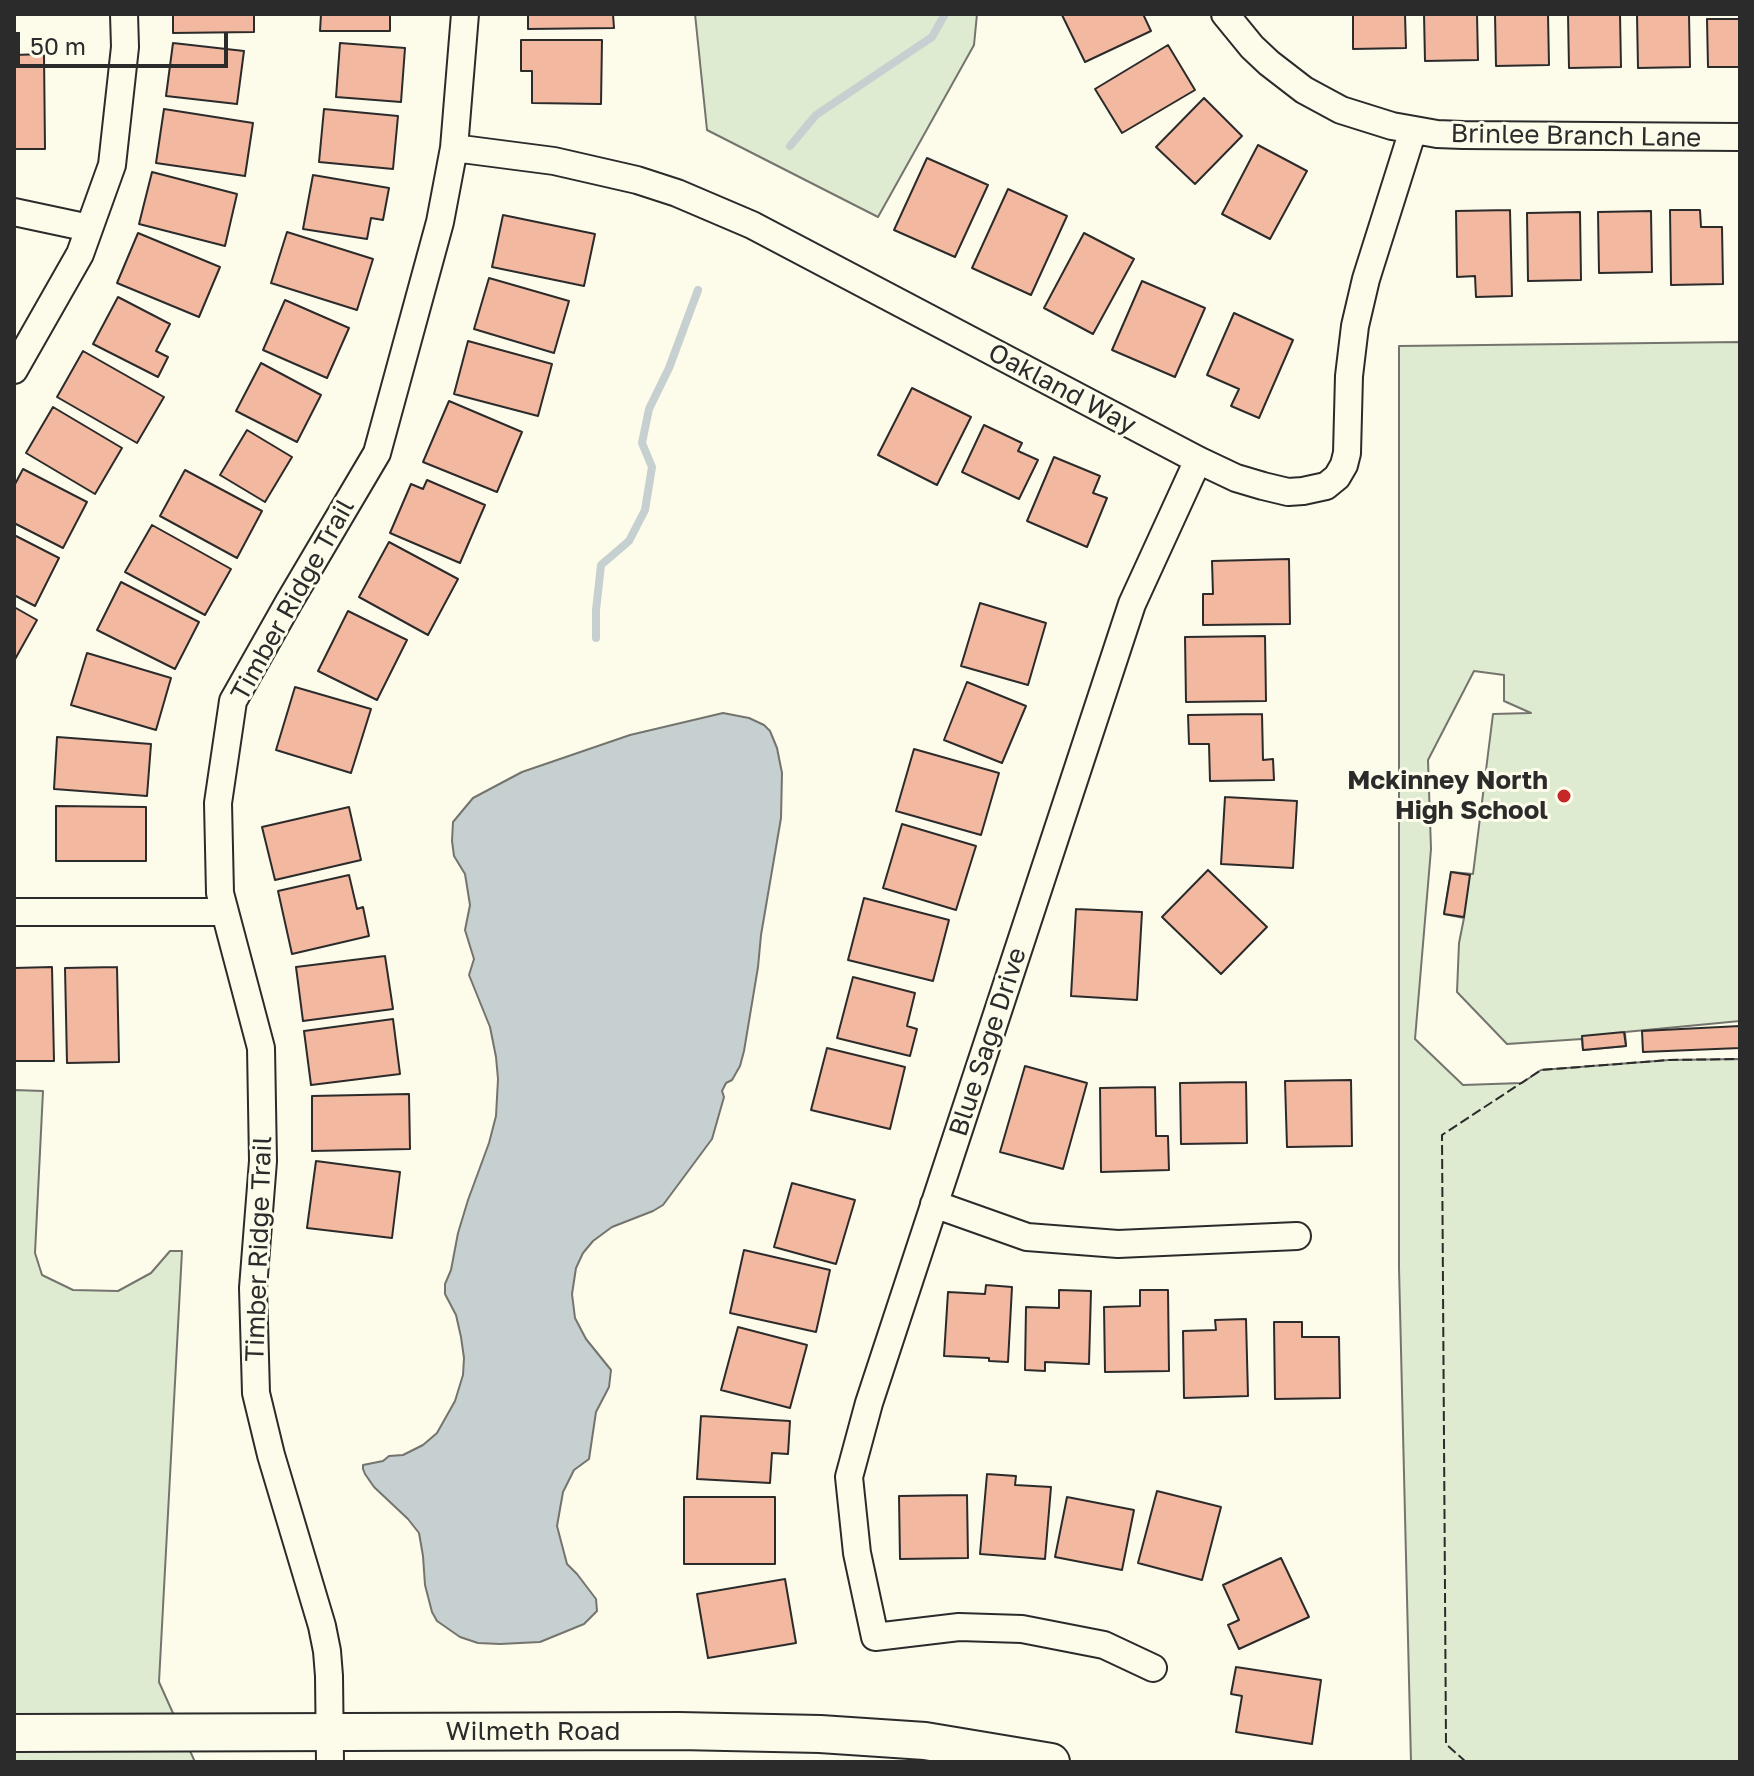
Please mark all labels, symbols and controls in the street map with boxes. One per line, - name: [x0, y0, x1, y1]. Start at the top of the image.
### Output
- scale bar: [20, 16, 232, 66]
- text: 50 m: [30, 31, 86, 60]
- street label: Brinlee Branch Lane: [1450, 118, 1702, 154]
- street label: Oakland Way: [983, 337, 1141, 441]
- street label: Timber Ridge Trail: [225, 494, 361, 706]
- place label: Mckinney North High School: [1347, 765, 1548, 826]
- marker: Mckinney North High School: [1555, 787, 1573, 805]
- street label: Blue Sage Drive: [943, 944, 1033, 1140]
- street label: Timber Ridge Trail: [239, 1136, 279, 1362]
- street label: Wilmeth Road: [446, 1716, 620, 1748]

